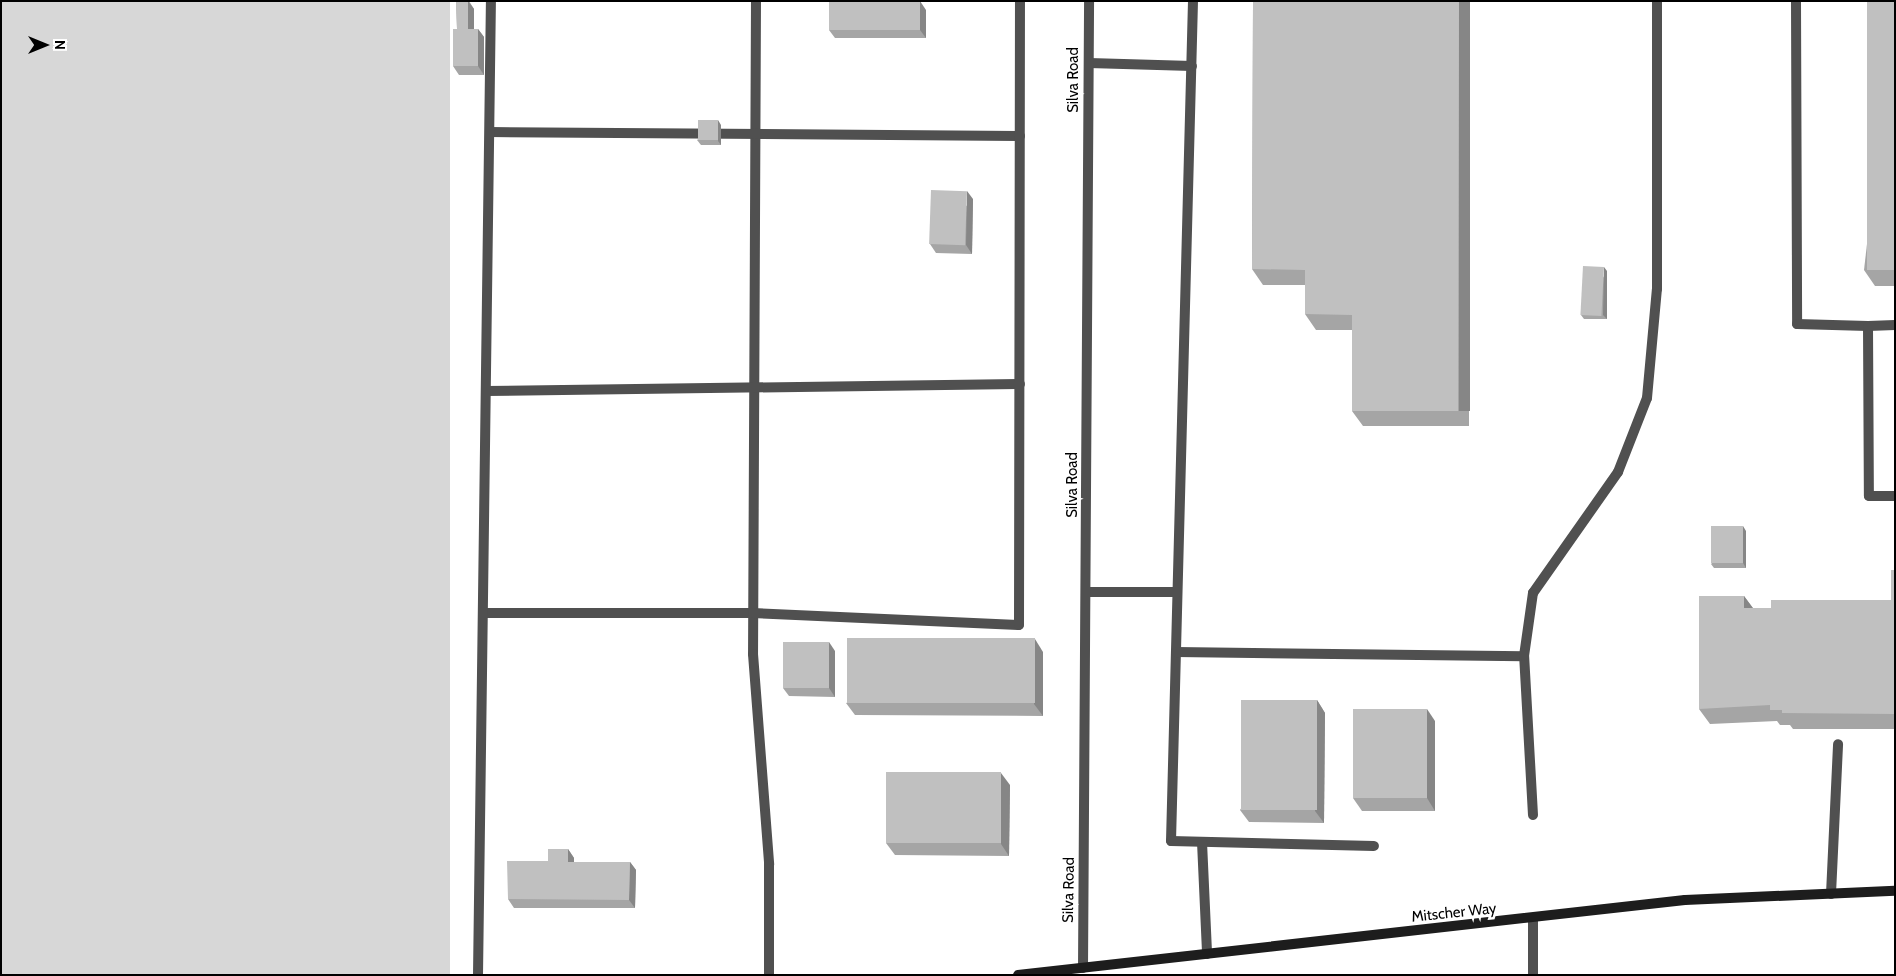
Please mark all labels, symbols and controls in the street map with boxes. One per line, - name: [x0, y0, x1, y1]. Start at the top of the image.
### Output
- north arrow: [20, 20, 70, 70]
- text: N: [51, 40, 69, 50]
- street label: Silva Road: [1065, 47, 1083, 113]
- street label: Silva Road: [1064, 452, 1082, 518]
- street label: Silva Road: [1059, 857, 1079, 923]
- street label: Mitscher Way: [1411, 900, 1497, 926]

